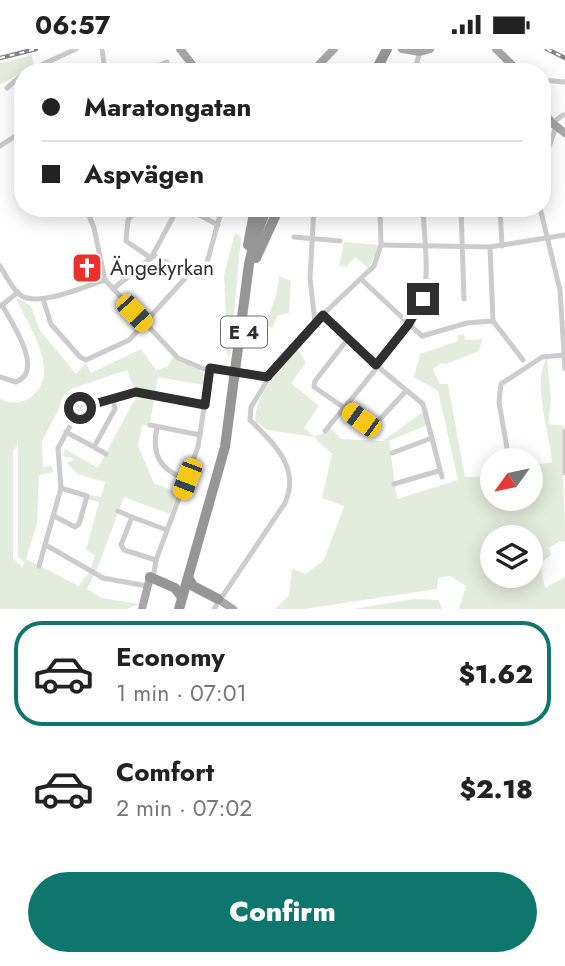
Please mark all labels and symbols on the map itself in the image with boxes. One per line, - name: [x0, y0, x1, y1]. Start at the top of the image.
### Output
- church icon: Ängekyrkan: [70, 251, 104, 285]
- place label: Ängekyrkan: [110, 253, 214, 283]
- route end: [407, 283, 439, 315]
- car: [112, 290, 157, 336]
- road number: E 4: [221, 317, 267, 347]
- route start: [64, 392, 96, 424]
- car: [338, 399, 385, 441]
- north arrow: [480, 448, 542, 511]
- car: [170, 456, 205, 502]

